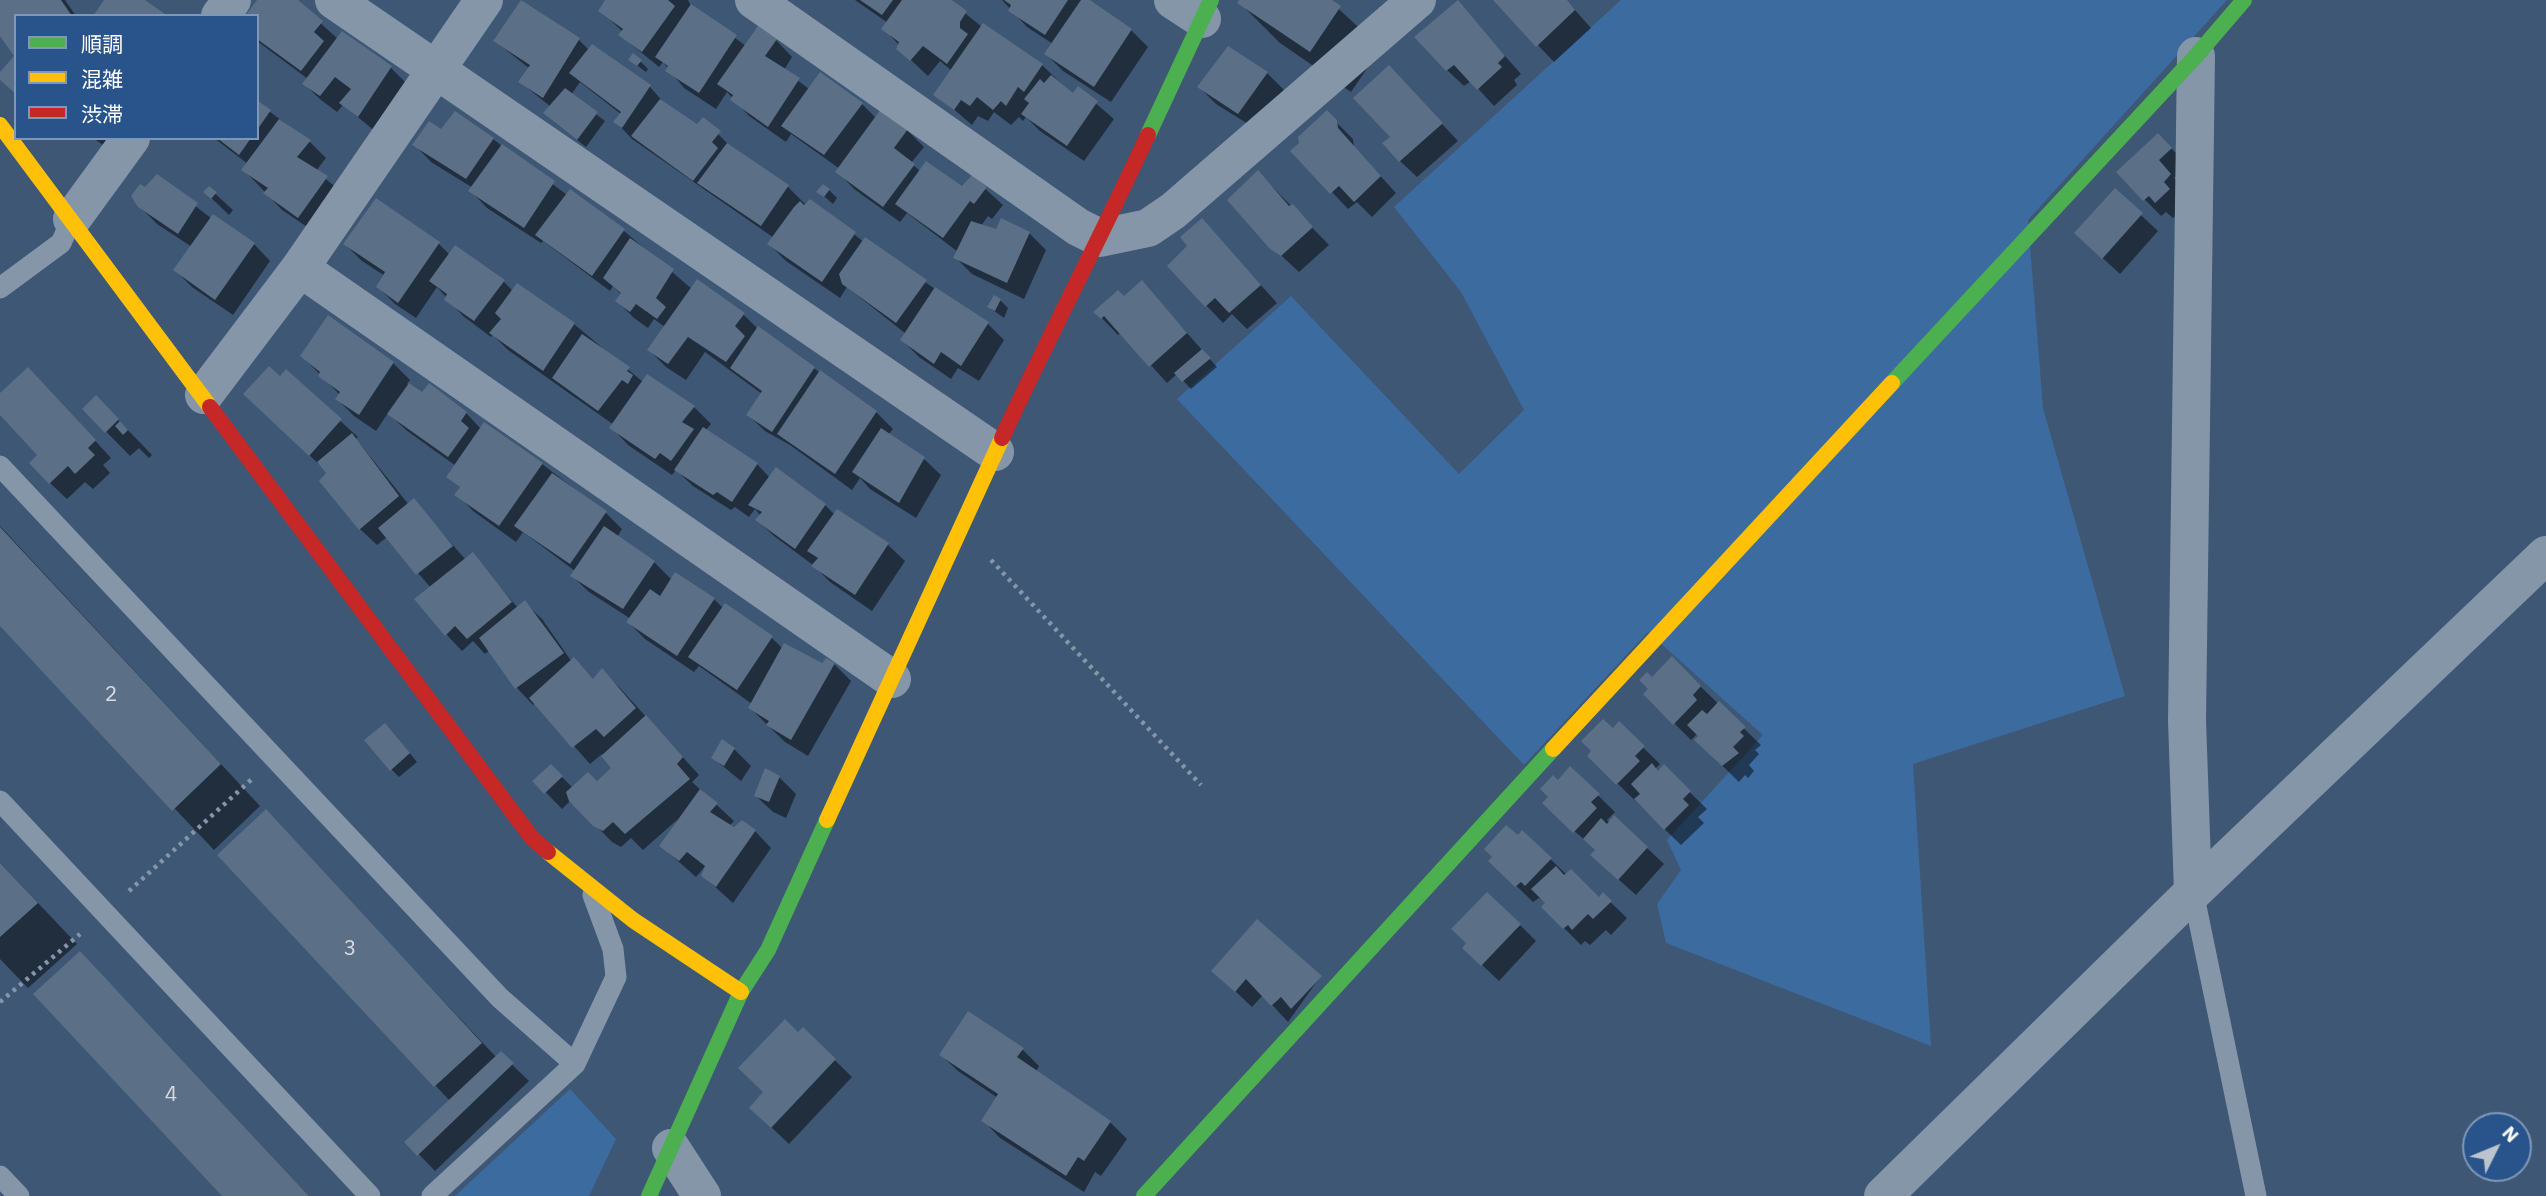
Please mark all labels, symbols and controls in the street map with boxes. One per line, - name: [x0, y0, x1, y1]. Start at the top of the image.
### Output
- legend: [14, 14, 259, 140]
- text: 順調: [81, 30, 123, 58]
- text: 混雑: [81, 65, 123, 93]
- text: 渋滞: [81, 100, 123, 128]
- house number: 2: [105, 682, 117, 708]
- house number: 3: [344, 936, 356, 962]
- house number: 4: [165, 1082, 177, 1108]
- north arrow: [2462, 1112, 2532, 1182]
- text: N: [2497, 1121, 2524, 1147]

